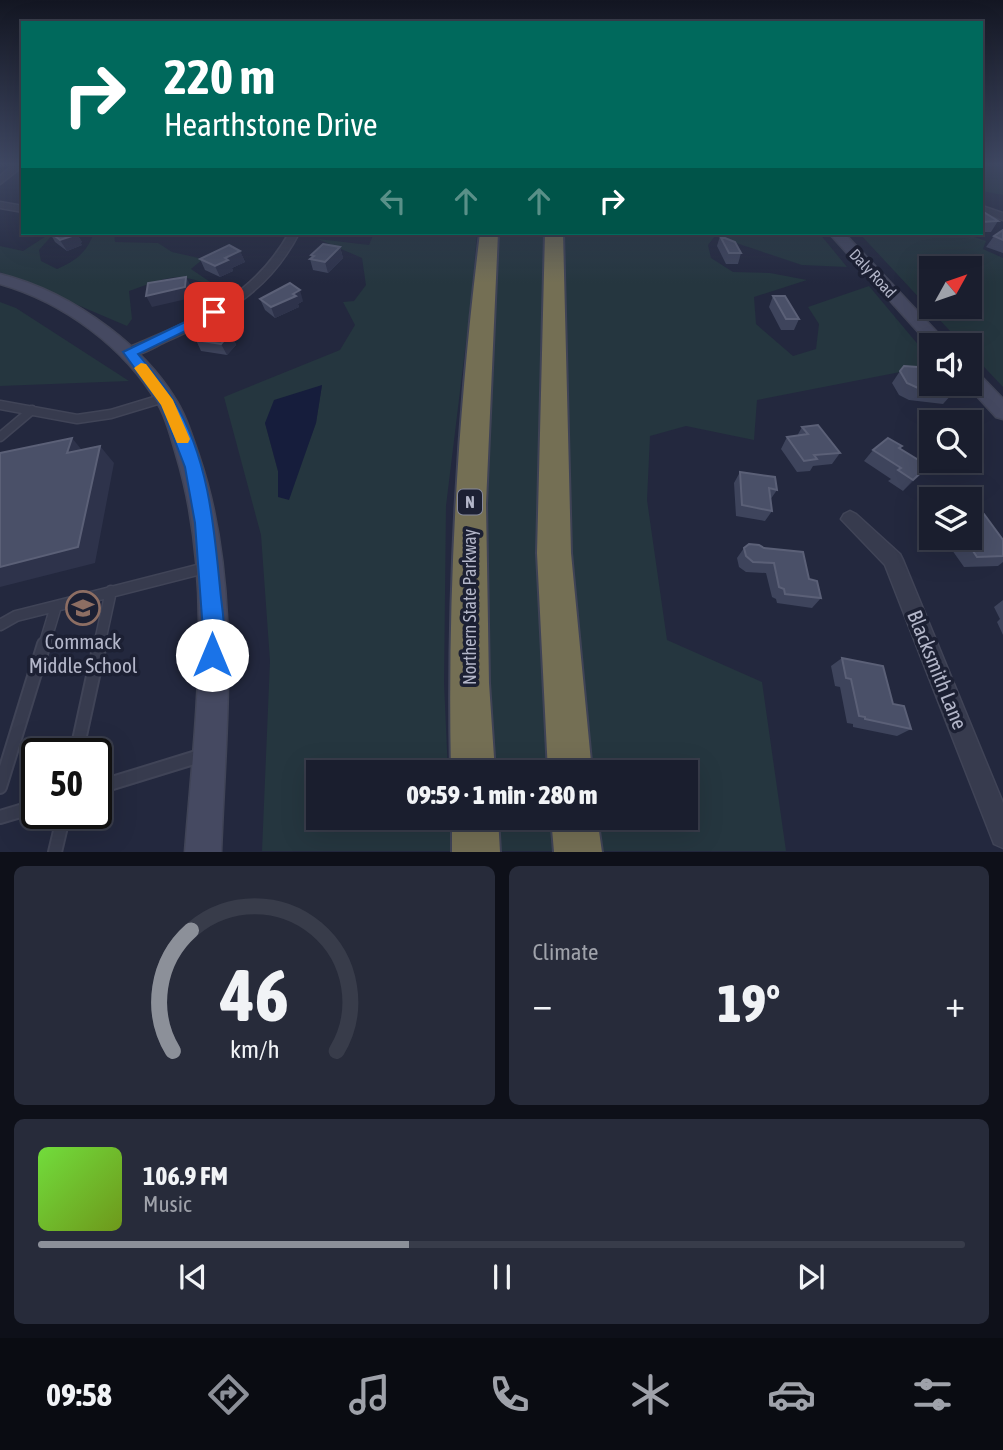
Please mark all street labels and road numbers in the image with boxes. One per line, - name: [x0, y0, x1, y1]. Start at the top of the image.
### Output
- street label: Daly Road: [845, 245, 900, 302]
- road number: N: [458, 489, 482, 514]
- street label: Northern State Parkway: [459, 529, 480, 685]
- street label: Blacksmith Lane: [903, 607, 973, 733]

